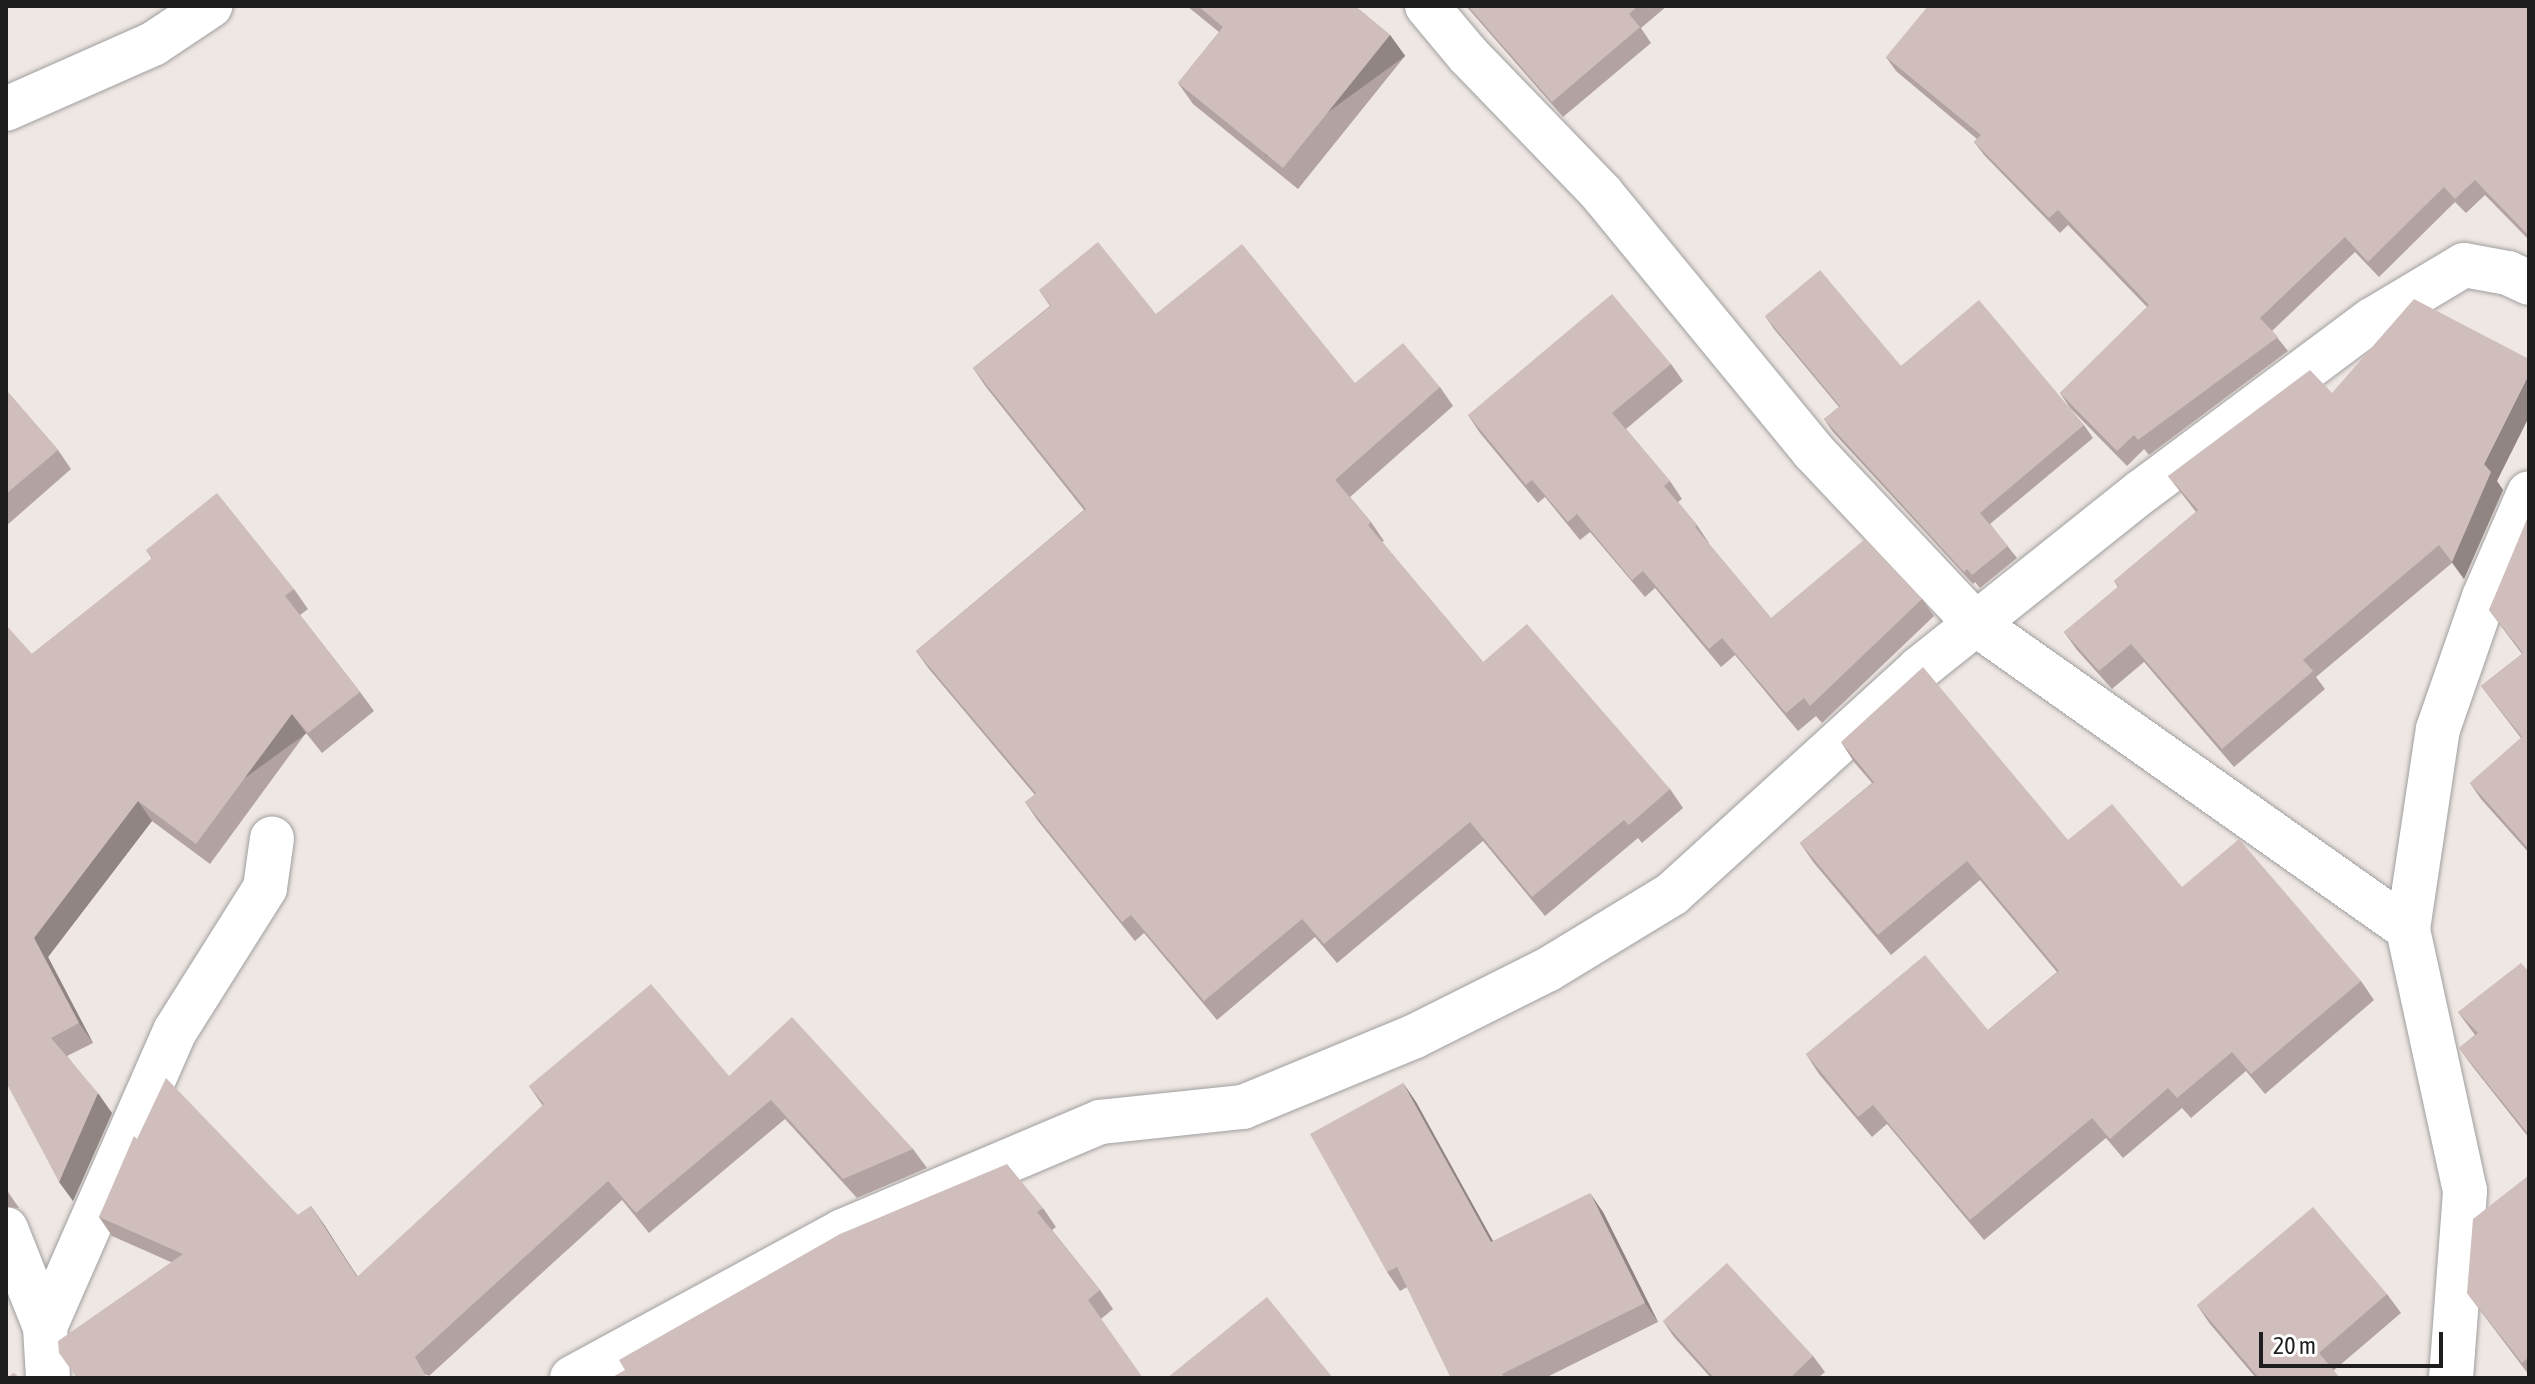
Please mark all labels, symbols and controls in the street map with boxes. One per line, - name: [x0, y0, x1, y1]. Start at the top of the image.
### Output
- scale bar: [2263, 1316, 2447, 1366]
- text: 20 m: [2273, 1332, 2316, 1359]

